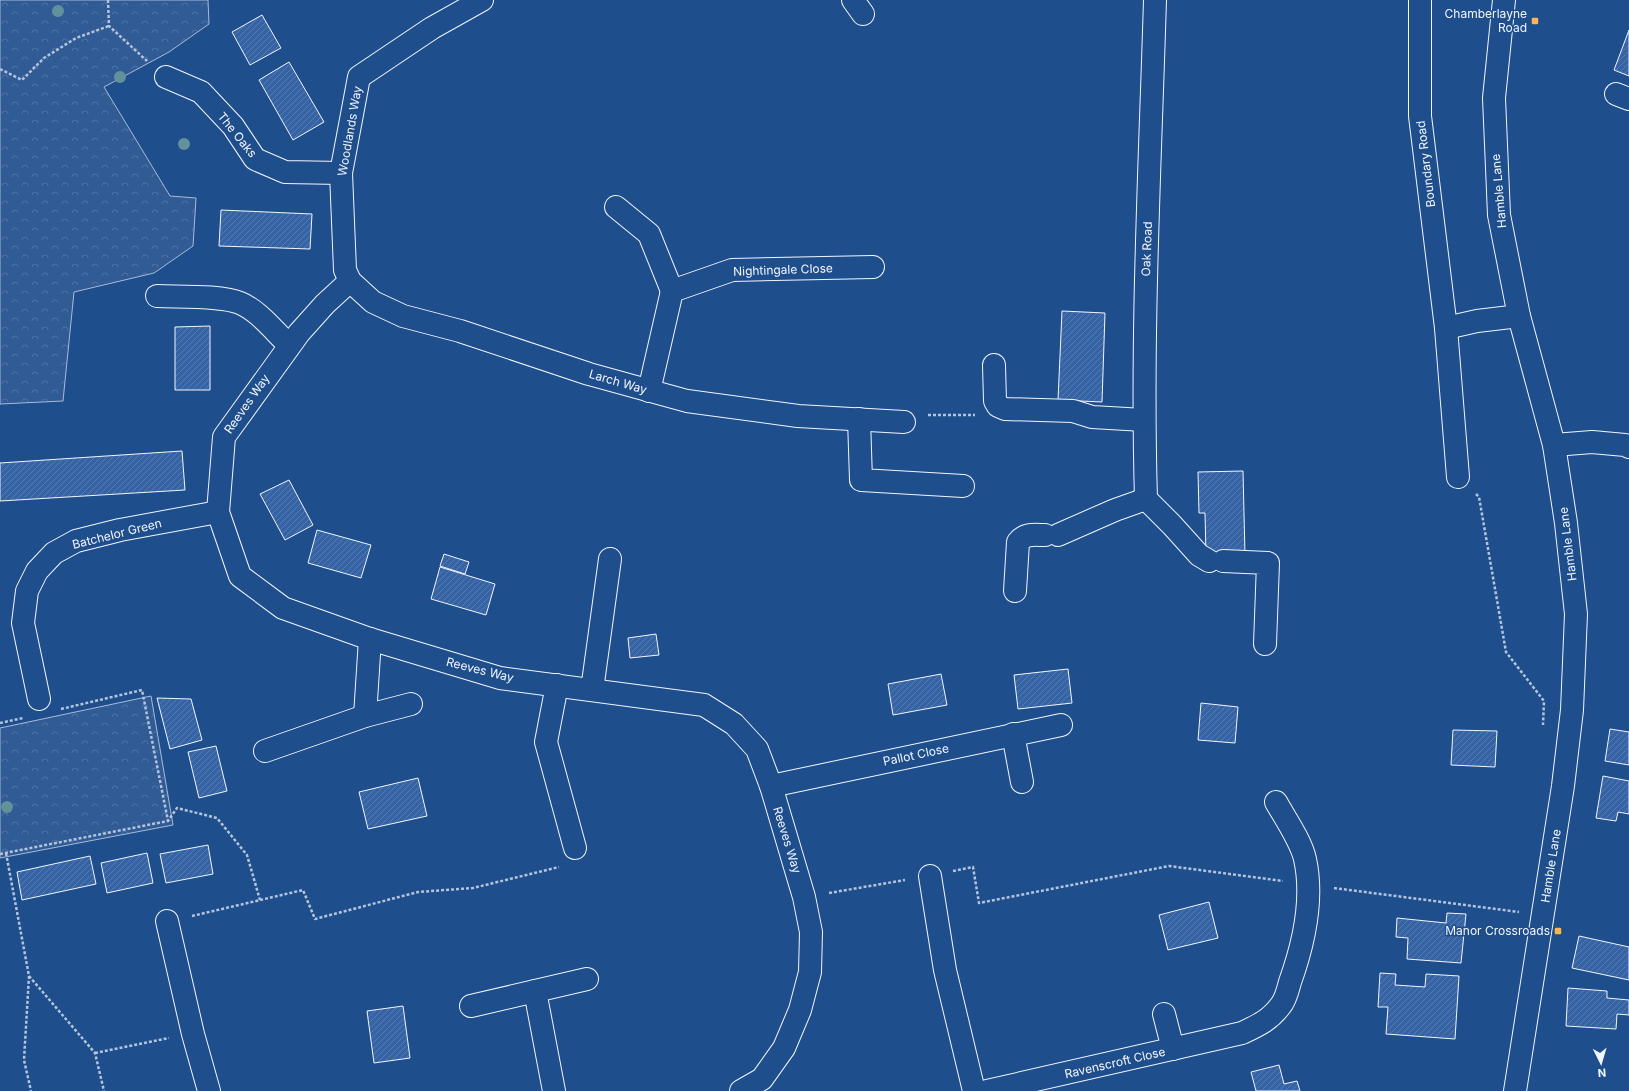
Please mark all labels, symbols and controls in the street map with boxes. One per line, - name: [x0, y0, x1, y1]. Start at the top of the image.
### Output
- place label: Chamberlayne Road: [1445, 6, 1527, 35]
- marker: Chamberlayne Road: [1530, 16, 1540, 26]
- street label: Woodlands Way: [334, 84, 365, 177]
- street label: The Oaks: [215, 109, 260, 160]
- street label: Boundary Road: [1413, 120, 1438, 208]
- street label: Hamble Lane: [1488, 153, 1509, 229]
- street label: Oak Road: [1138, 221, 1155, 277]
- street label: Nightingale Close: [733, 260, 833, 279]
- street label: Larch Way: [587, 366, 649, 397]
- street label: Reeves Way: [221, 371, 273, 436]
- street label: Hamble Lane: [1556, 506, 1579, 582]
- street label: Batchelor Green: [71, 515, 163, 552]
- street label: Reeves Way: [445, 654, 516, 685]
- street label: Pallot Close: [882, 740, 950, 769]
- street label: Reeves Way: [770, 805, 805, 875]
- street label: Hamble Lane: [1537, 828, 1564, 904]
- place label: Manor Crossroads: [1445, 923, 1550, 938]
- marker: Manor Crossroads: [1553, 926, 1563, 936]
- north arrow: [1581, 1043, 1621, 1083]
- street label: Ravenscroft Close: [1063, 1044, 1167, 1081]
- text: N: [1597, 1066, 1607, 1080]

